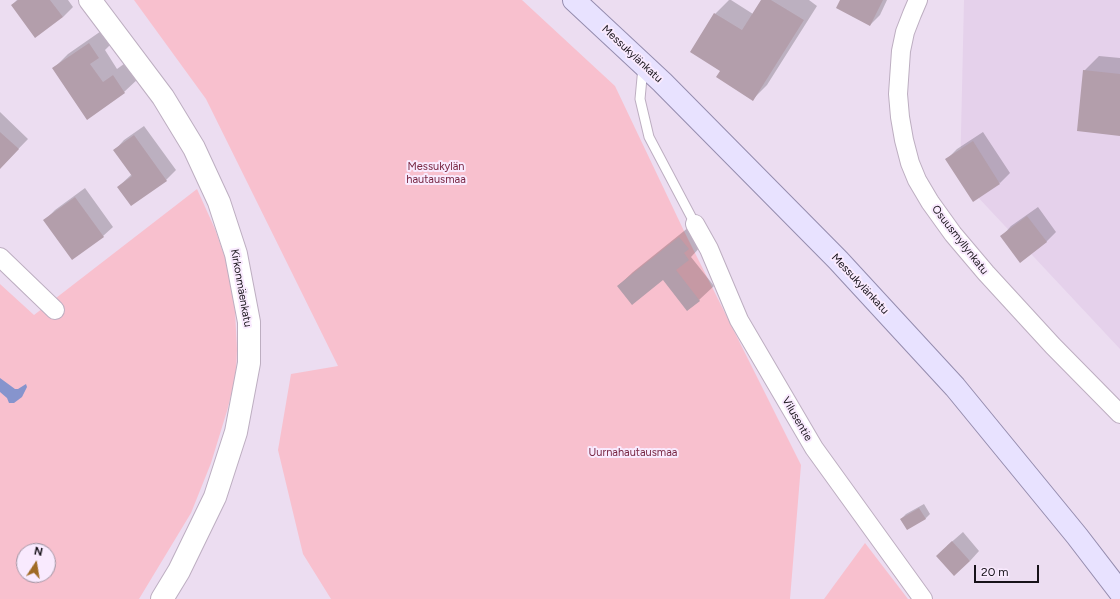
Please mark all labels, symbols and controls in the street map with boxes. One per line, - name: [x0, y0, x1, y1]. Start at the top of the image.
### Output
- street label: Messukylänkatu: [599, 23, 665, 85]
- park label: Messukylän hautausmaa: [406, 160, 466, 186]
- street label: Osuusmyllynkatu: [929, 203, 991, 277]
- street label: Kirkonmäenkatu: [228, 248, 254, 328]
- street label: Messukylänkatu: [829, 251, 891, 317]
- street label: Vilusentie: [779, 395, 815, 443]
- park label: Uurnahautausmaa: [589, 446, 677, 460]
- north arrow: [16, 543, 56, 583]
- text: N: [33, 545, 44, 559]
- scale bar: [976, 557, 1041, 583]
- text: 20 m: [981, 565, 1009, 579]

